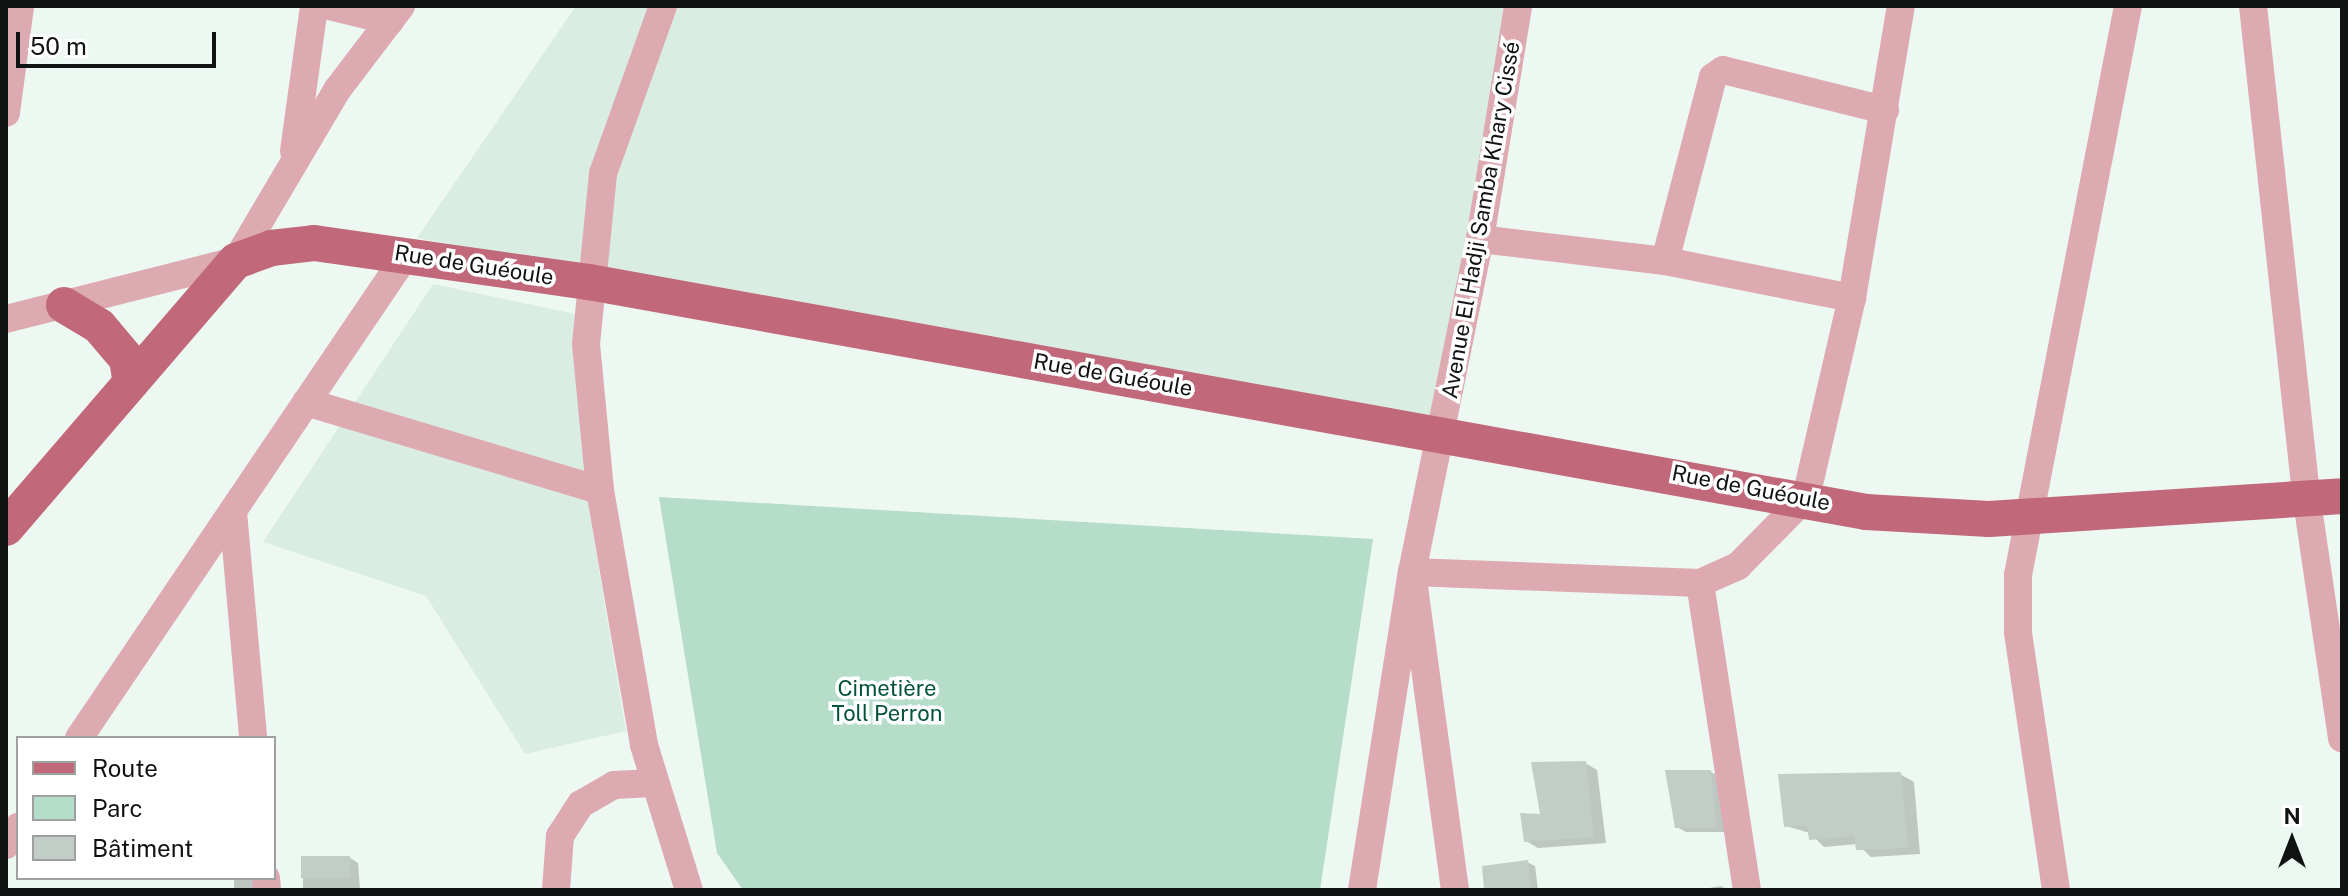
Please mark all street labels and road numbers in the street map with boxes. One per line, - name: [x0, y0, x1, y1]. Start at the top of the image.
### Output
- street label: Avenue El Hadji Samba Khary Cissé: [1437, 39, 1525, 401]
- street label: Rue de Guéoule: [392, 239, 556, 291]
- street label: Rue de Guéoule: [1031, 348, 1195, 402]
- street label: Rue de Guéoule: [1669, 460, 1833, 516]

